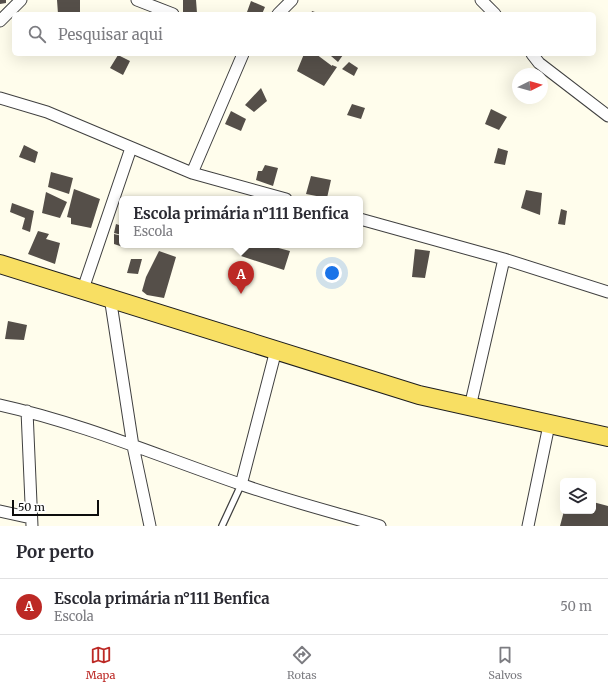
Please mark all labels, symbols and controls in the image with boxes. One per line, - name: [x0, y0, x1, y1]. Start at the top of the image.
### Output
- search box: [12, 12, 596, 56]
- icon: search: [26, 23, 48, 45]
- text: Pesquisar aqui: [58, 25, 163, 44]
- north arrow: [512, 68, 548, 104]
- popup: [119, 196, 363, 248]
- text: Escola primária n°111 Benfica: [133, 204, 349, 223]
- text: Escola: [133, 223, 173, 240]
- pin: A: [228, 261, 254, 294]
- your location: [322, 263, 342, 283]
- map controls: [560, 478, 596, 514]
- button: layers: [560, 478, 596, 514]
- scale bar: [12, 498, 99, 517]
- text: 50 m: [18, 500, 45, 514]
- text: Por perto: [16, 541, 94, 563]
- text: Escola primária n°111 Benfica: [54, 589, 270, 608]
- text: A: [24, 598, 34, 615]
- text: 50 m: [560, 598, 592, 615]
- text: Escola: [54, 608, 94, 625]
- tab: Mapa: [86, 644, 115, 682]
- tab: Rotas: [287, 644, 317, 682]
- tab: Salvos: [488, 644, 522, 682]

